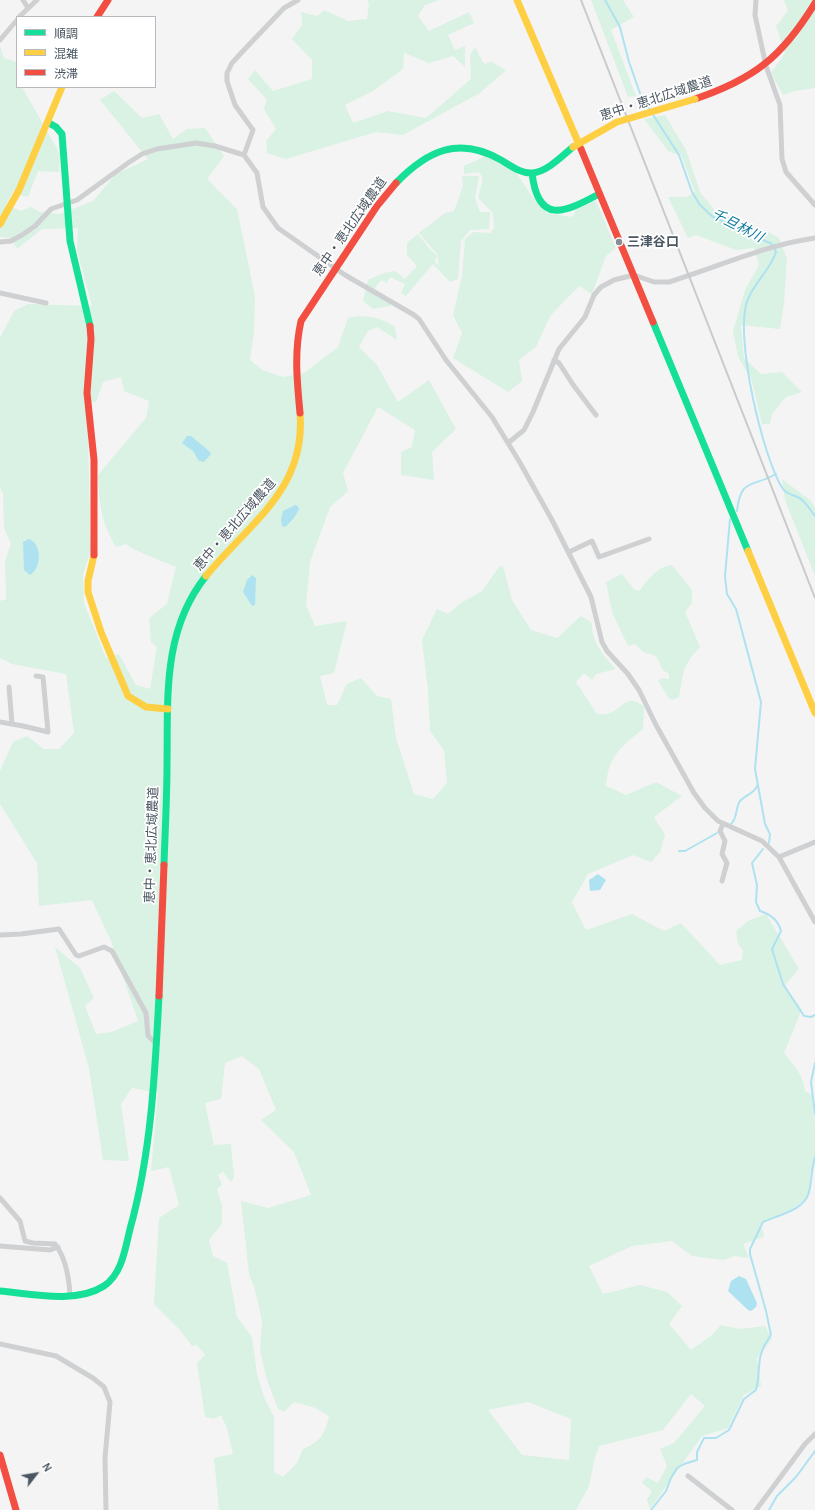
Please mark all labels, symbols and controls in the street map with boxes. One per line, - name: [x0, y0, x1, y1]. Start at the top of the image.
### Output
- legend: [16, 16, 156, 88]
- text: 順調: [54, 27, 78, 41]
- text: 混雑: [54, 47, 78, 61]
- text: 渋滞: [54, 67, 78, 81]
- street label: 恵中・恵北広域農道: [598, 74, 714, 124]
- street label: 恵中・恵北広域農道: [310, 175, 390, 279]
- water label: 千旦林川: [708, 206, 766, 246]
- place label: 三津谷口: [627, 234, 679, 250]
- marker: 三津谷口: [614, 237, 624, 247]
- street label: 恵中・恵北広域農道: [191, 476, 279, 574]
- street label: 恵中・恵北広域農道: [142, 786, 162, 904]
- north arrow: [16, 1454, 56, 1494]
- text: N: [39, 1461, 54, 1474]

